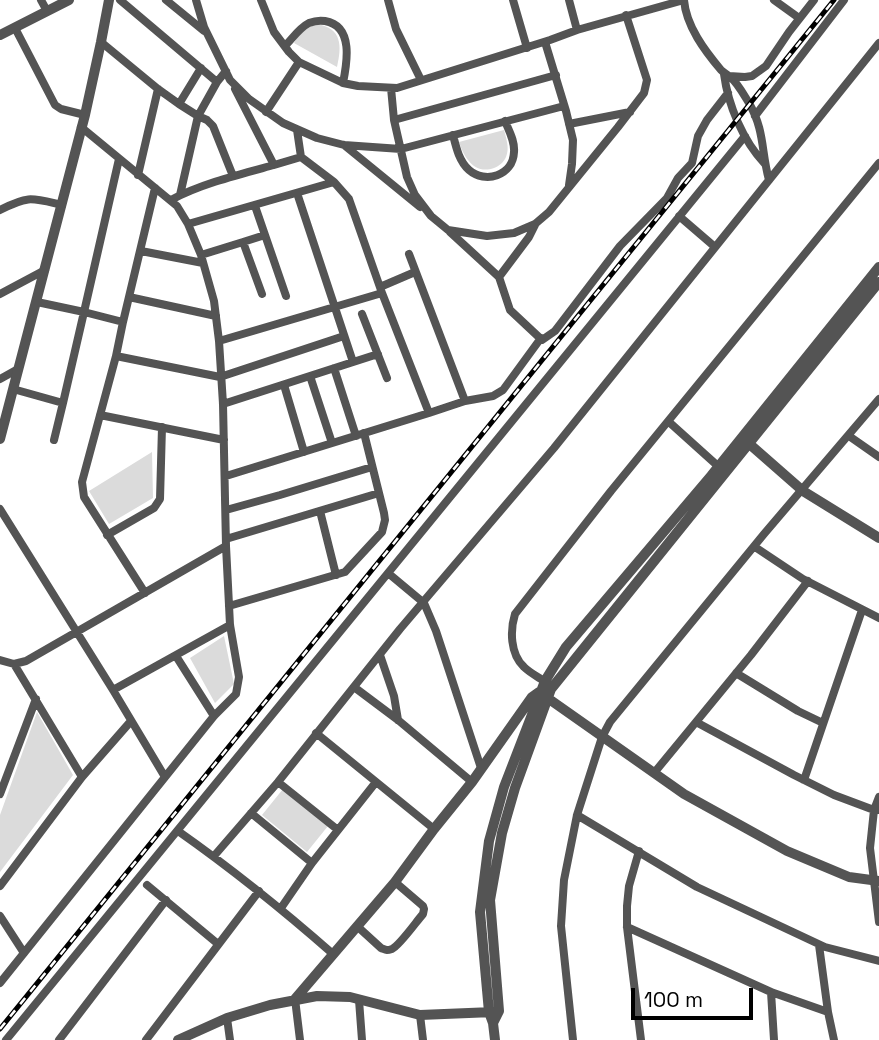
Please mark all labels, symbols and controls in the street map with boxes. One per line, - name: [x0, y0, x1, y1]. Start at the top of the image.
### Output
- scale bar: [634, 974, 756, 1018]
- text: 100 m: [644, 986, 703, 1013]

